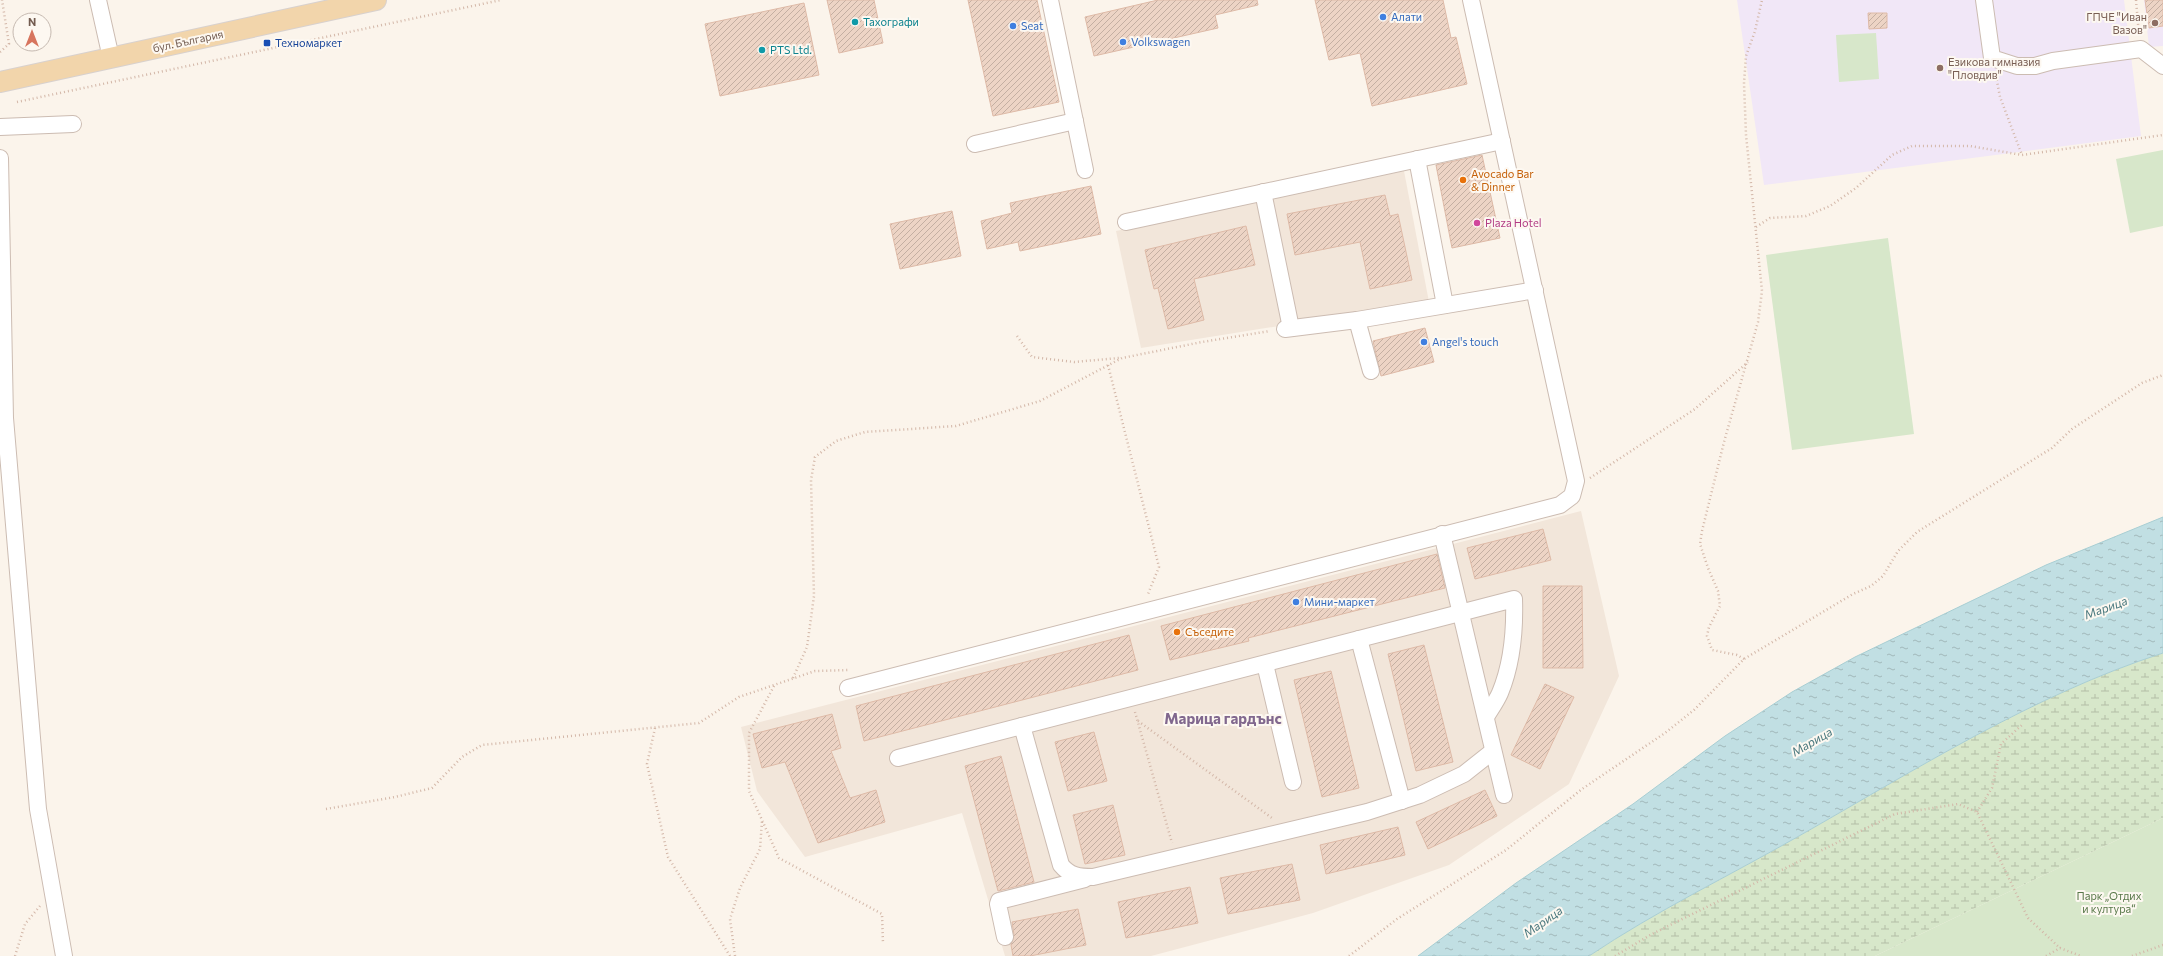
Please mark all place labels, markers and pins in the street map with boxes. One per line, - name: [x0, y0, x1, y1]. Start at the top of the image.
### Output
- place label: Алати: [1391, 10, 1422, 23]
- place label: ГПЧЕ "Иван Вазов": [2086, 10, 2147, 36]
- marker: Алати: [1378, 12, 1388, 22]
- place label: Тахографи: [863, 15, 919, 28]
- marker: Тахографи: [850, 17, 860, 27]
- marker: ГПЧЕ "Иван Вазов": [2150, 18, 2160, 28]
- place label: Seat: [1021, 19, 1044, 32]
- marker: Seat: [1008, 21, 1018, 31]
- place label: Volkswagen: [1131, 35, 1190, 48]
- place label: Техномаркет: [275, 36, 342, 49]
- marker: Volkswagen: [1118, 37, 1128, 47]
- marker: Техномаркет: [262, 38, 272, 48]
- place label: PTS Ltd.: [770, 43, 812, 56]
- marker: PTS Ltd.: [757, 45, 767, 55]
- place label: Езикова гимназия "Пловдив": [1948, 55, 2040, 81]
- marker: Езикова гимназия "Пловдив": [1935, 63, 1945, 73]
- place label: Avocado Bar & Dinner: [1471, 167, 1534, 193]
- marker: Avocado Bar & Dinner: [1458, 175, 1468, 185]
- place label: Plaza Hotel: [1485, 216, 1542, 229]
- marker: Plaza Hotel: [1472, 218, 1482, 228]
- place label: Angel's touch: [1432, 335, 1499, 348]
- marker: Angel's touch: [1419, 337, 1429, 347]
- place label: Мини-маркет: [1304, 595, 1375, 608]
- marker: Мини-маркет: [1291, 597, 1301, 607]
- place label: Съседите: [1185, 625, 1234, 638]
- marker: Съседите: [1172, 627, 1182, 637]

